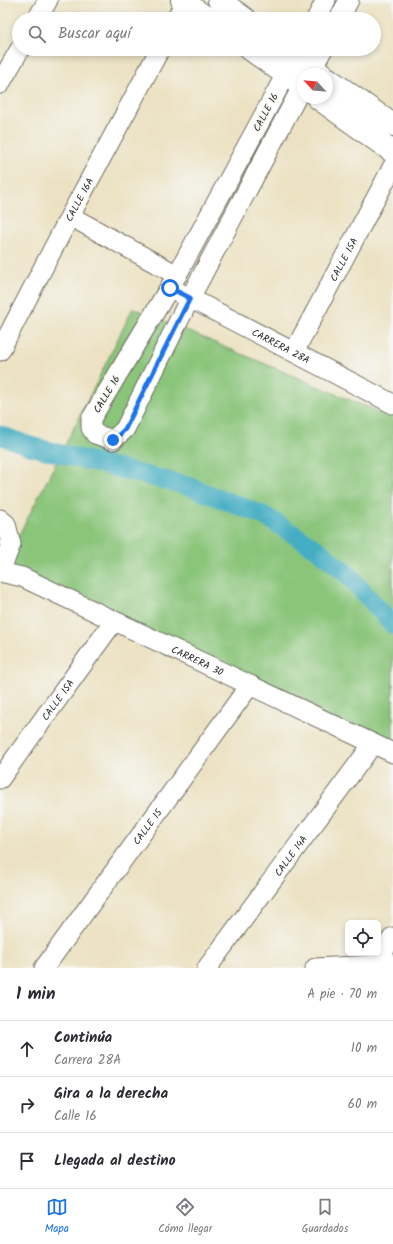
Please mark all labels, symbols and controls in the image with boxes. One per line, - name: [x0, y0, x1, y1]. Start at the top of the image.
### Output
- search box: [12, 12, 381, 56]
- text: Buscar aquí: [58, 22, 131, 46]
- icon: search: [26, 23, 48, 45]
- north arrow: [297, 68, 333, 104]
- street label: CALLE 16: [249, 90, 283, 135]
- street label: CALLE 16A: [62, 175, 98, 225]
- street label: CALLE 15A: [326, 235, 362, 285]
- route start: [161, 279, 179, 297]
- street label: CARRERA 28A: [249, 325, 313, 368]
- street label: CALLE 16: [89, 373, 124, 416]
- route end: [104, 431, 122, 449]
- street label: CARRERA 30: [168, 642, 226, 681]
- street label: CALLE 15A: [38, 676, 79, 724]
- street label: CALLE 15: [129, 805, 167, 849]
- street label: CALLE 14A: [271, 832, 312, 880]
- map controls: [345, 920, 381, 956]
- button: locate: [345, 920, 381, 956]
- text: 1 min: [16, 981, 55, 1008]
- text: A pie · 70 m: [307, 984, 377, 1005]
- text: Continúa: [54, 1026, 112, 1050]
- icon: ahead: [16, 1038, 38, 1060]
- text: 10 m: [351, 1038, 377, 1059]
- text: Carrera 28A: [54, 1050, 121, 1071]
- text: Gira a la derecha: [54, 1082, 168, 1106]
- icon: right: [16, 1094, 38, 1116]
- text: 60 m: [348, 1094, 377, 1115]
- text: Calle 16: [54, 1106, 97, 1127]
- text: Llegada al destino: [54, 1149, 176, 1173]
- icon: arrive: [16, 1150, 38, 1172]
- tab: Mapa: [45, 1196, 69, 1238]
- tab: Cómo llegar: [158, 1196, 212, 1238]
- tab: Guardados: [302, 1196, 348, 1238]

